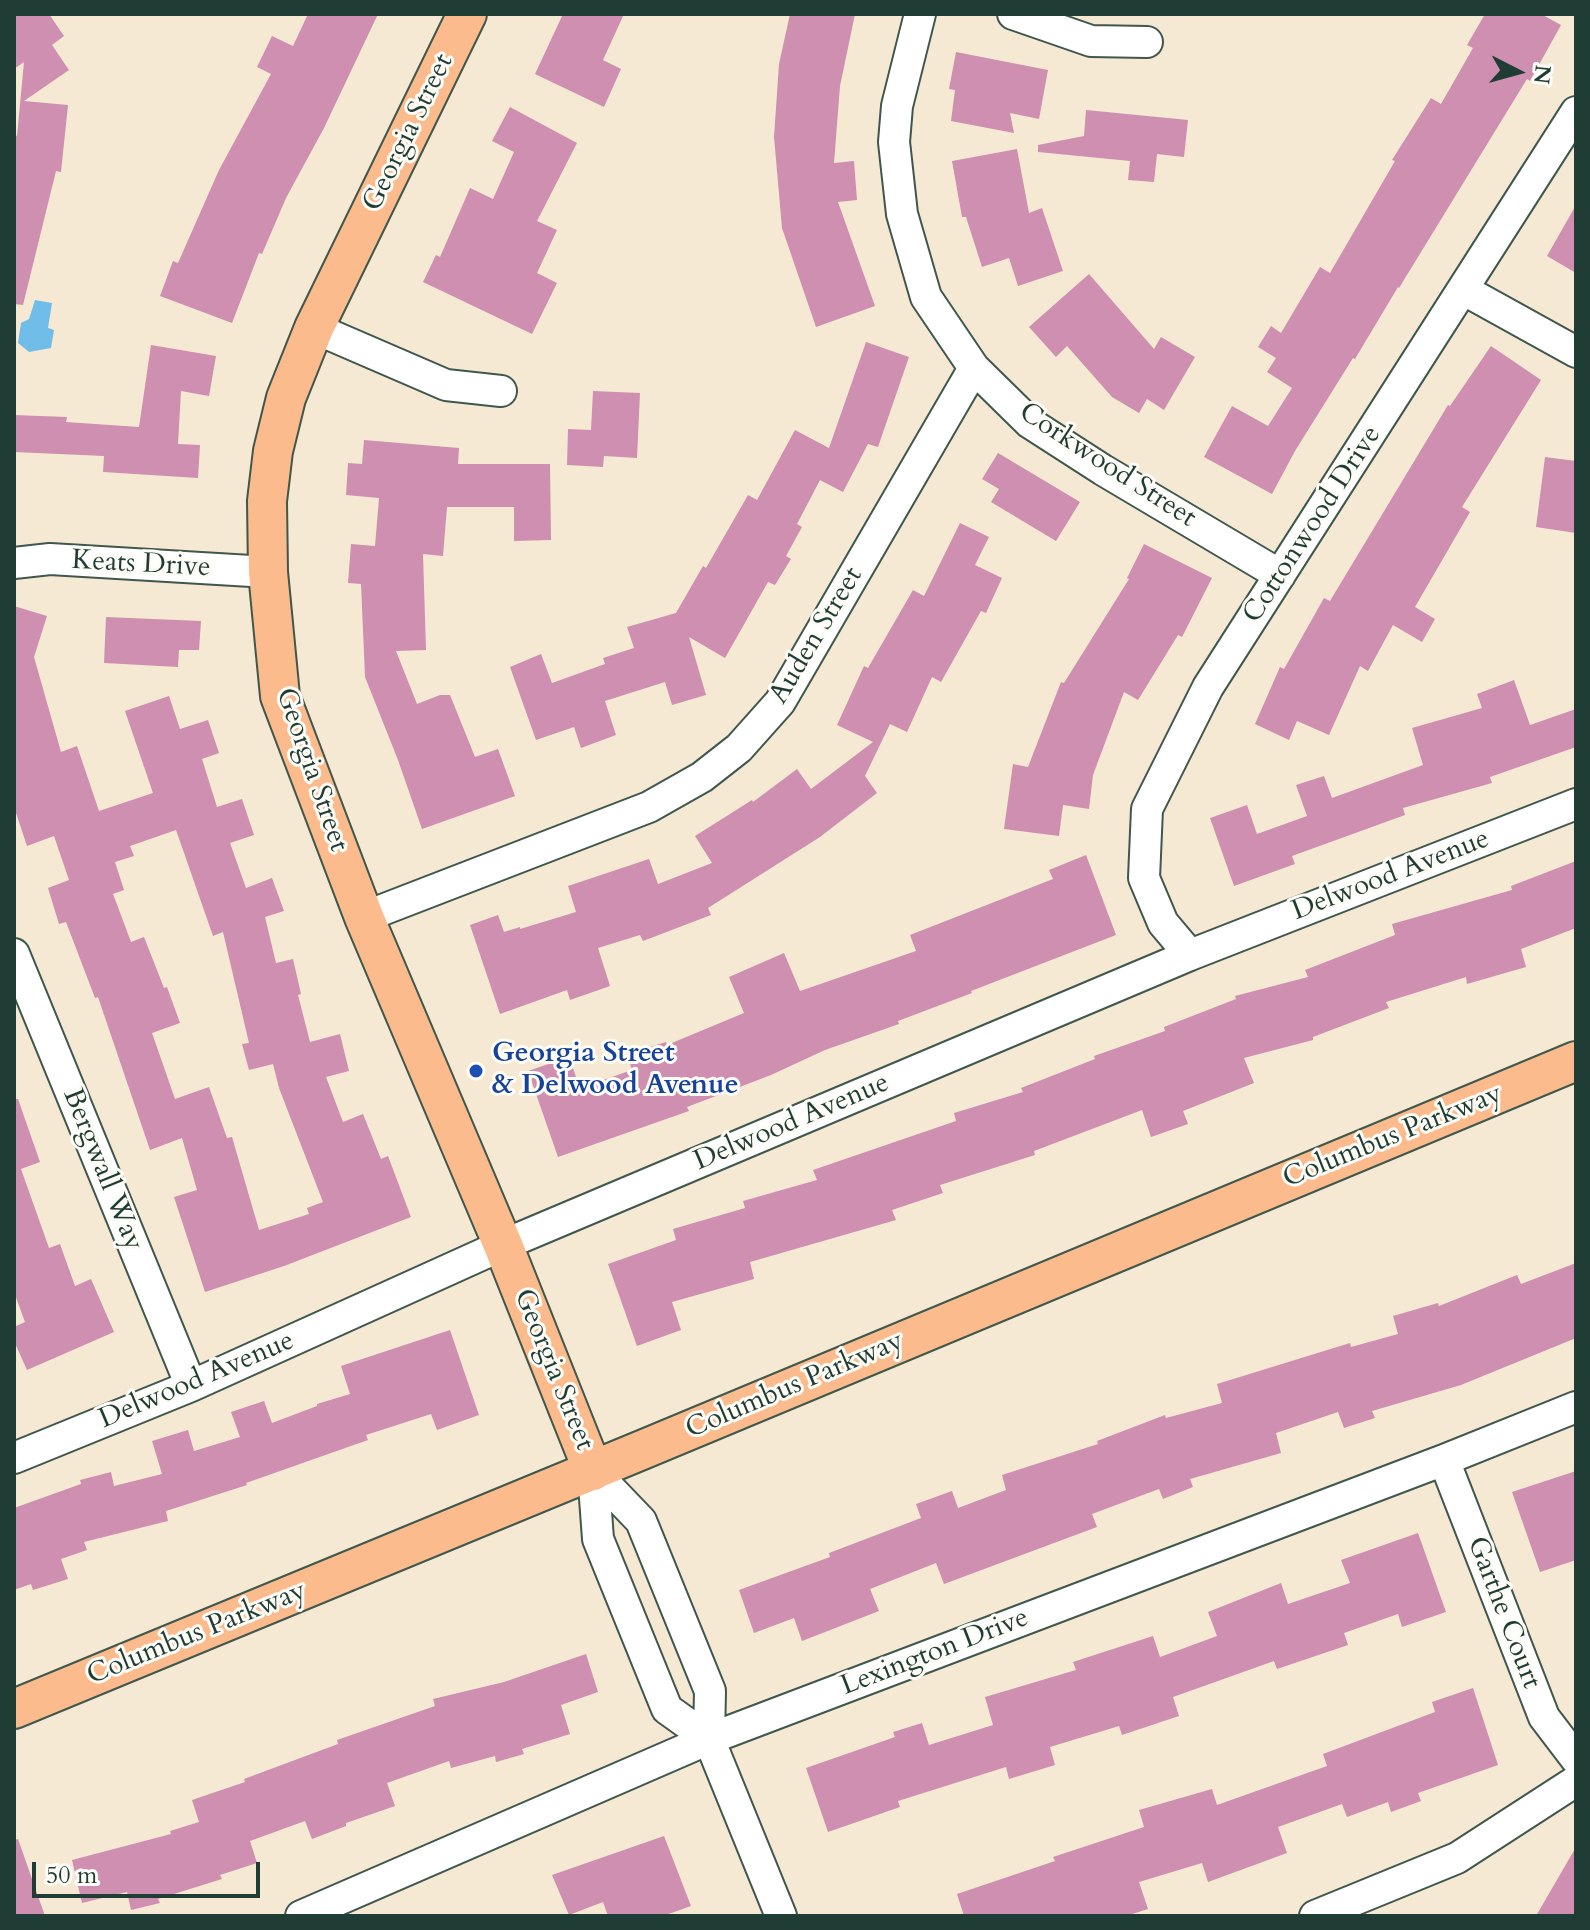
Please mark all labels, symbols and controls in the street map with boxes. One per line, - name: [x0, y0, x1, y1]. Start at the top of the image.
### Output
- north arrow: [1478, 32, 1558, 112]
- street label: Georgia Street: [356, 49, 462, 217]
- text: N: [1526, 63, 1558, 86]
- street label: Corkwood Street: [1012, 396, 1202, 536]
- street label: Cottonwood Drive: [1237, 420, 1389, 630]
- street label: Keats Drive: [71, 545, 211, 585]
- street label: Auden Street: [763, 561, 871, 711]
- street label: Georgia Street: [267, 684, 355, 856]
- street label: Delwood Avenue: [1288, 823, 1494, 929]
- place label: Georgia Street & Delwood Avenue: [492, 1038, 739, 1104]
- marker: Georgia Street & Delwood Avenue: [467, 1062, 485, 1080]
- street label: Delwood Avenue: [689, 1067, 895, 1179]
- street label: Columbus Parkway: [1279, 1078, 1507, 1196]
- street label: Bergwall Way: [54, 1084, 150, 1256]
- street label: Georgia Street: [505, 1285, 601, 1455]
- street label: Delwood Avenue: [94, 1325, 300, 1437]
- street label: Columbus Parkway: [681, 1325, 909, 1447]
- street label: Garthe Court: [1459, 1532, 1547, 1694]
- street label: Columbus Parkway: [83, 1575, 311, 1693]
- street label: Lexington Drive: [836, 1602, 1034, 1704]
- scale bar: [36, 1846, 264, 1896]
- text: 50 m: [46, 1859, 97, 1892]

